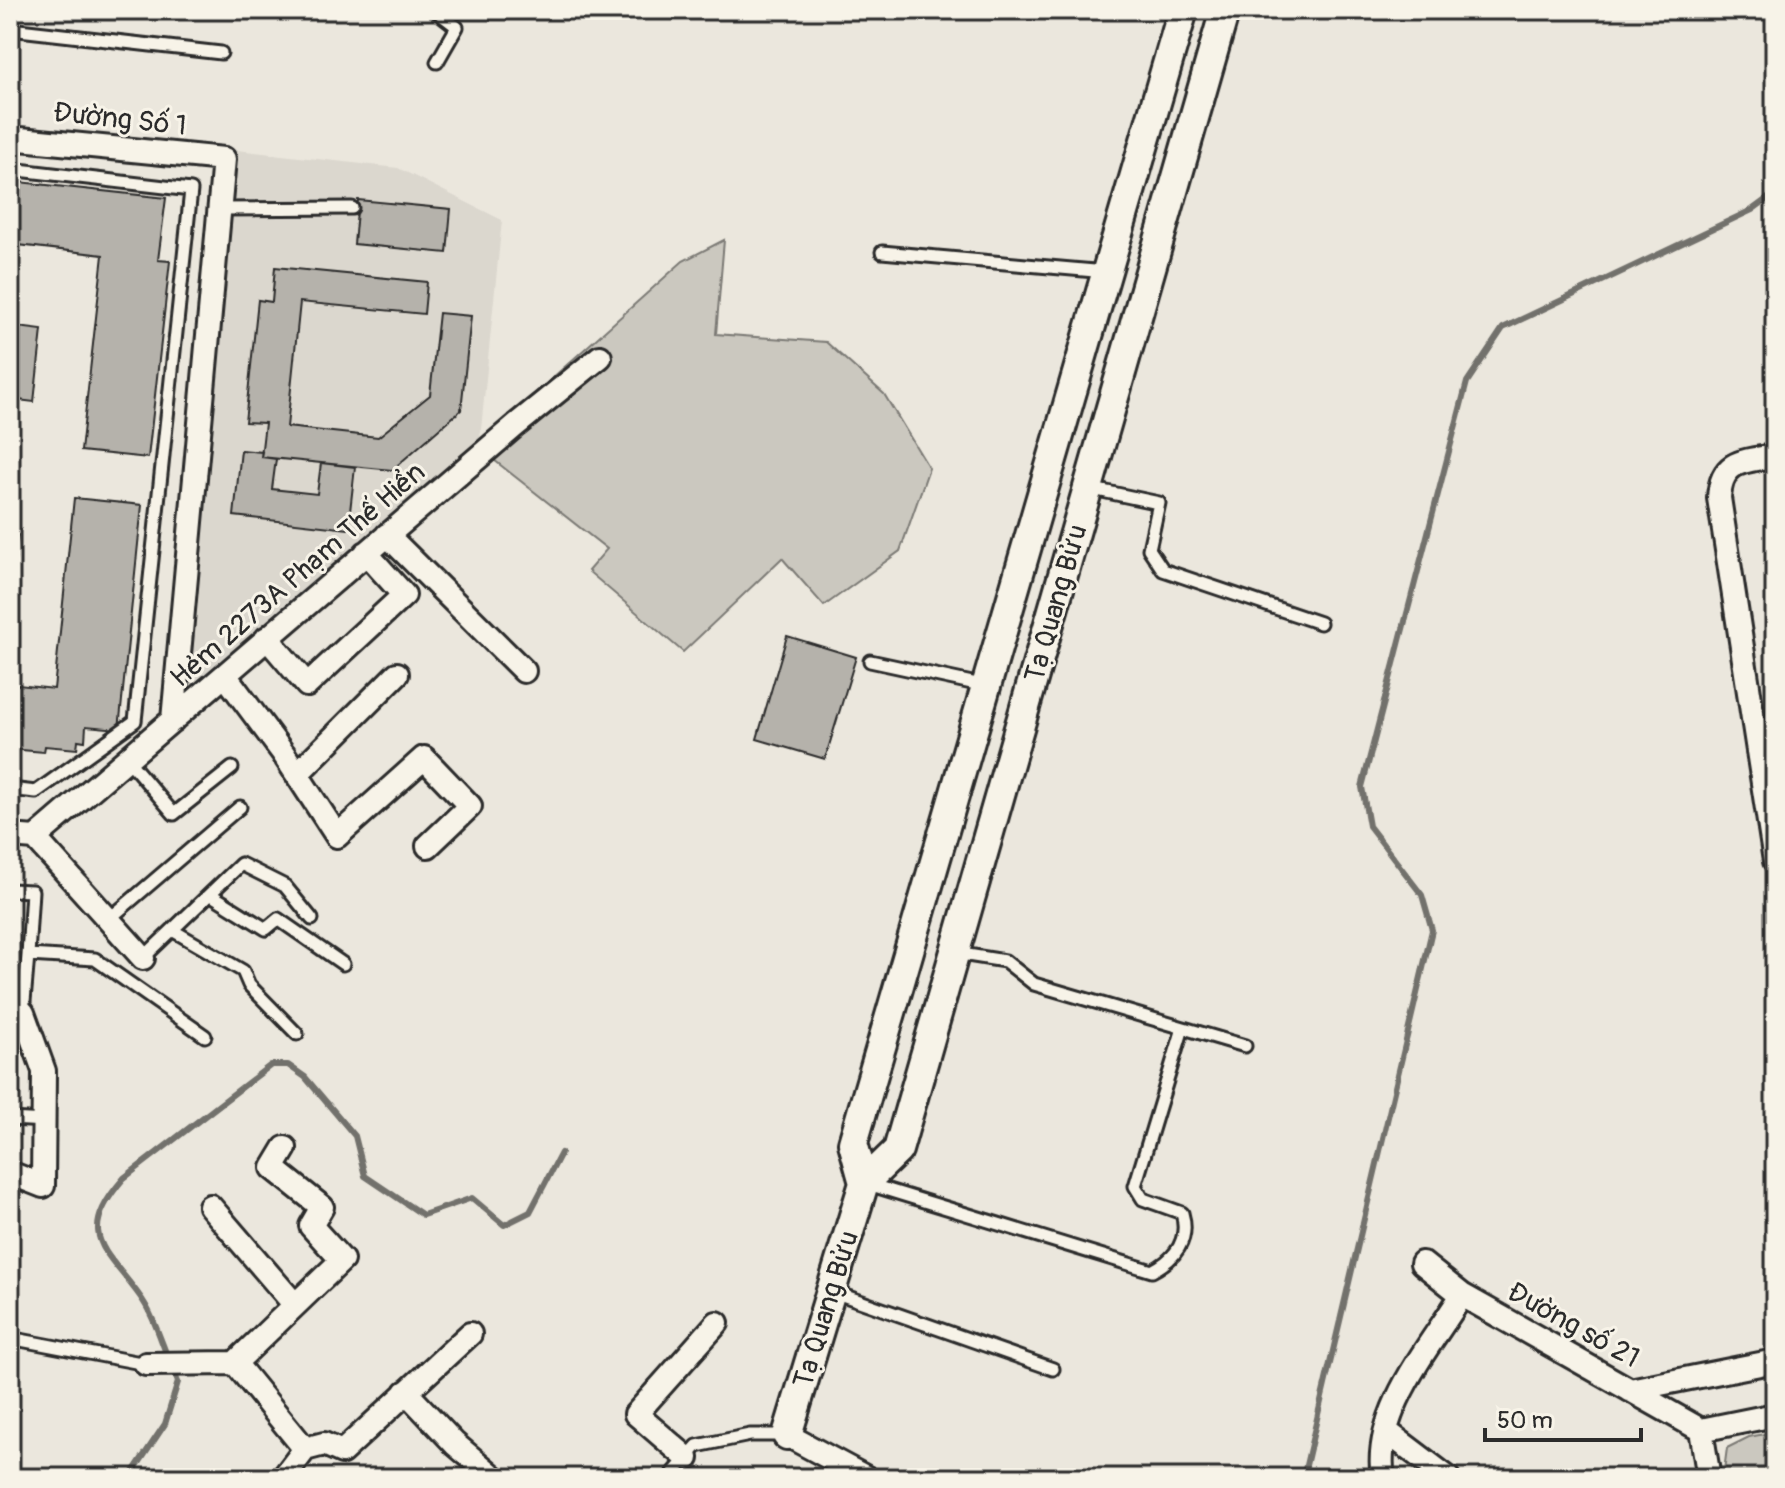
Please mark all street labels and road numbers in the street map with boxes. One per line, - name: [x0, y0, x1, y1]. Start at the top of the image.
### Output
- street label: Đường Số 1: [51, 95, 188, 144]
- street label: Hẻm 2273A Phạm Thế Hiển: [163, 455, 433, 695]
- street label: Tạ Quang Bửu: [1017, 521, 1096, 686]
- street label: Tạ Quang Bửu: [786, 1227, 867, 1392]
- street label: Đường số 21: [1501, 1275, 1645, 1376]

